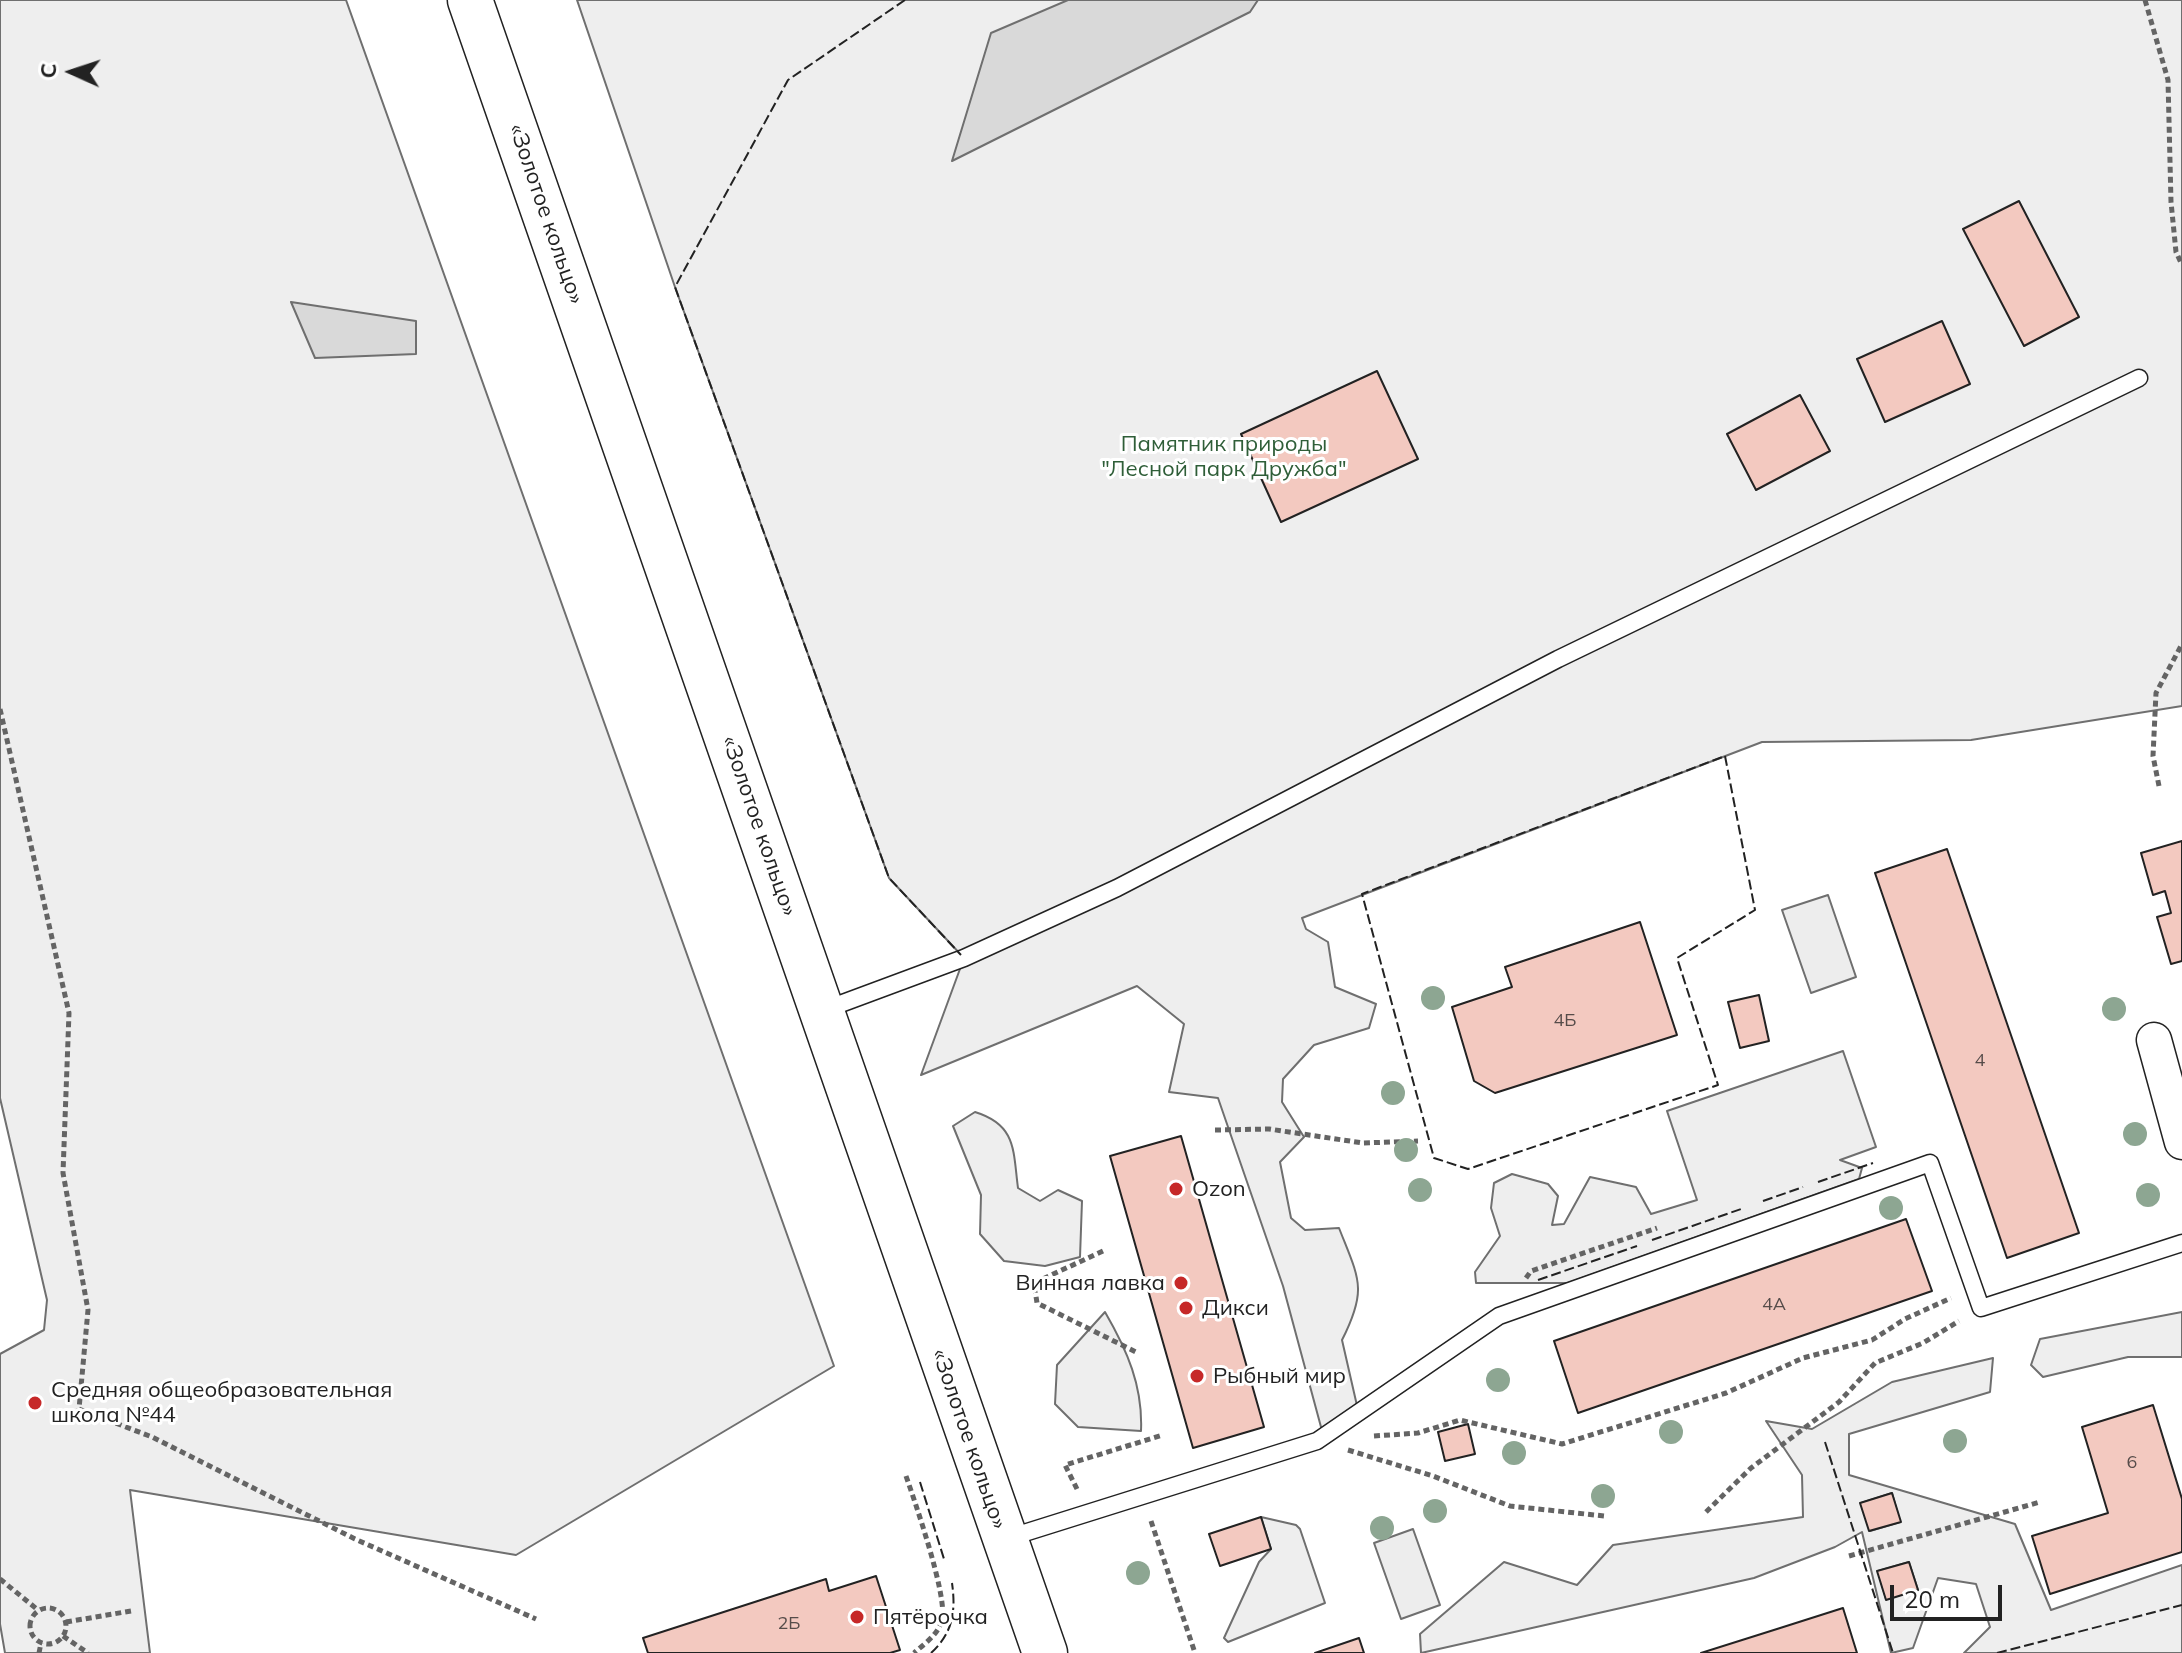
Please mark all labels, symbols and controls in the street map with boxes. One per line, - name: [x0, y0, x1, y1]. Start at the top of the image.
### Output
- north arrow: [32, 32, 112, 112]
- text: С: [34, 62, 62, 79]
- street label: «Золотое кольцо»: [503, 120, 589, 308]
- park label: Памятник природы "Лесной парк Дружба": [1101, 431, 1347, 482]
- street label: «Золотое кольцо»: [716, 732, 802, 920]
- house number: 4Б: [1554, 1010, 1576, 1032]
- house number: 4: [1975, 1050, 1985, 1072]
- place label: Ozon: [1192, 1176, 1246, 1202]
- marker: Ozon: [1167, 1180, 1185, 1198]
- place label: Винная лавка: [1016, 1270, 1165, 1296]
- marker: Винная лавка: [1172, 1274, 1190, 1292]
- house number: 4А: [1762, 1294, 1786, 1316]
- place label: Дикси: [1202, 1295, 1269, 1321]
- marker: Дикси: [1177, 1299, 1195, 1317]
- street label: «Золотое кольцо»: [926, 1345, 1012, 1533]
- place label: Рыбный мир: [1213, 1363, 1346, 1389]
- marker: Рыбный мир: [1188, 1367, 1206, 1385]
- place label: Средняя общеобразовательная школа №44: [51, 1377, 392, 1428]
- marker: Средняя общеобразовательная школа №44: [26, 1394, 44, 1412]
- house number: 6: [2127, 1452, 2137, 1474]
- scale bar: [1894, 1569, 2006, 1619]
- text: 20 m: [1904, 1584, 1960, 1614]
- place label: Пятёрочка: [873, 1604, 988, 1630]
- marker: Пятёрочка: [848, 1608, 866, 1626]
- house number: 2Б: [778, 1613, 800, 1635]

